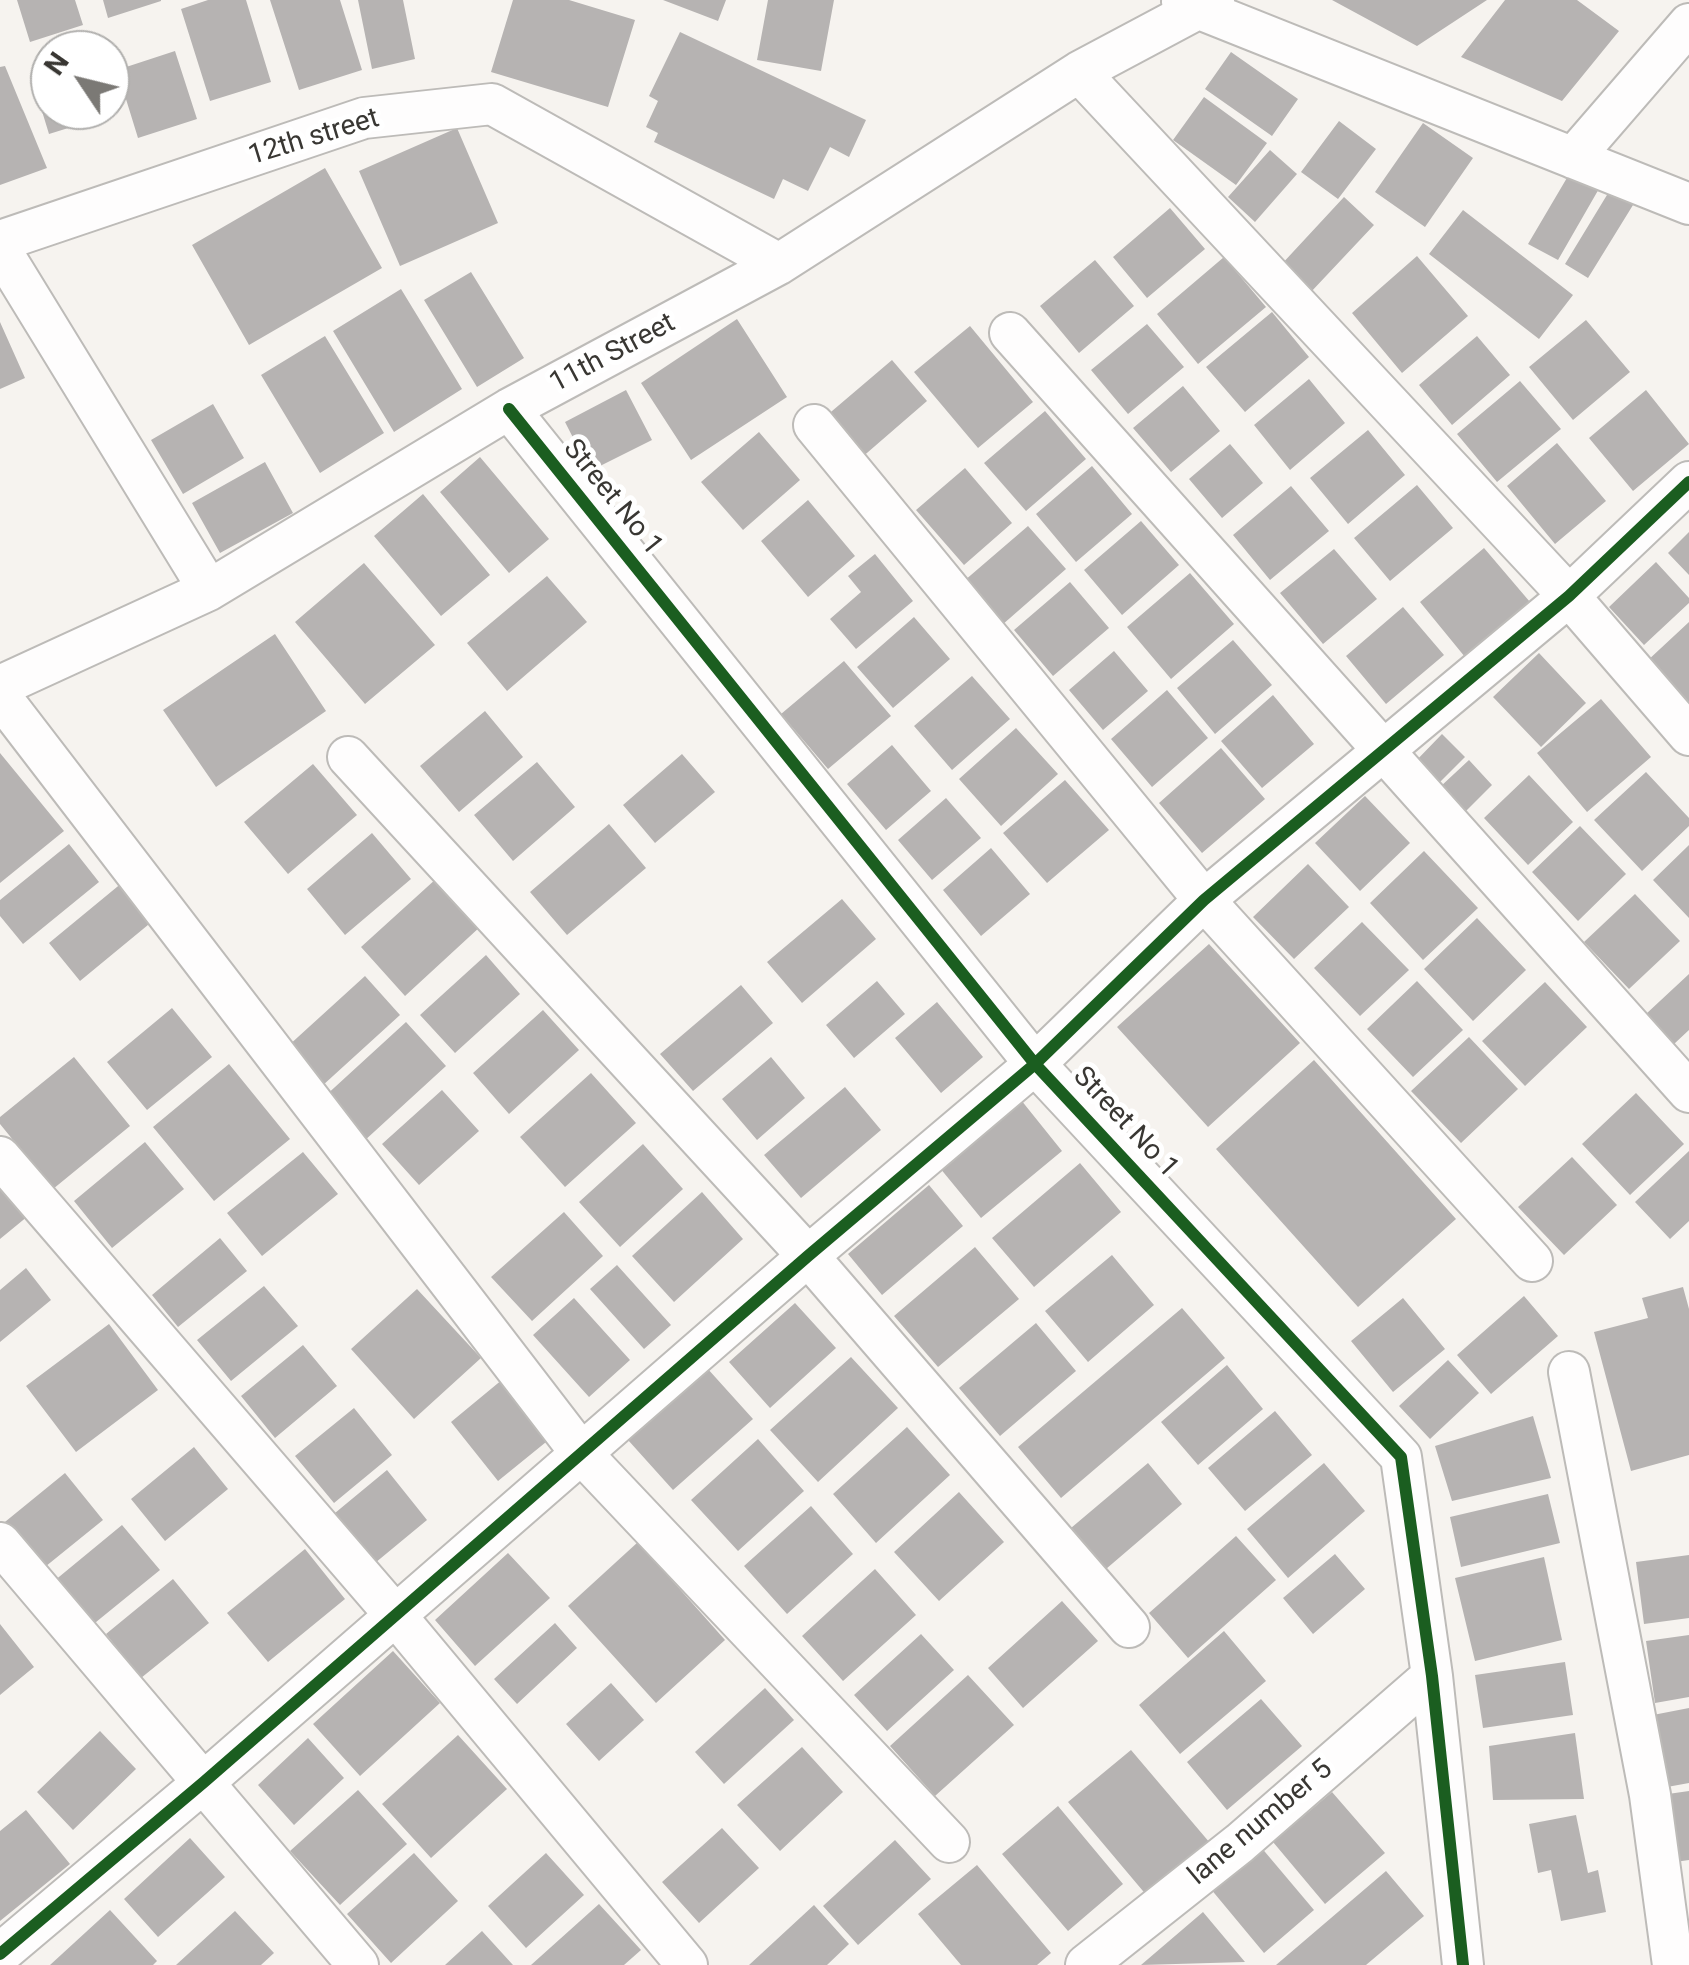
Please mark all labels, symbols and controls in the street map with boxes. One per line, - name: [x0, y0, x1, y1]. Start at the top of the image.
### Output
- north arrow: [30, 30, 130, 130]
- text: N: [37, 46, 76, 81]
- street label: 12th street: [245, 102, 383, 174]
- street label: 11th Street: [545, 307, 681, 401]
- street label: Street No 1: [555, 433, 669, 563]
- street label: Street No 1: [1065, 1061, 1185, 1185]
- street label: lane number 5: [1182, 1753, 1340, 1893]

